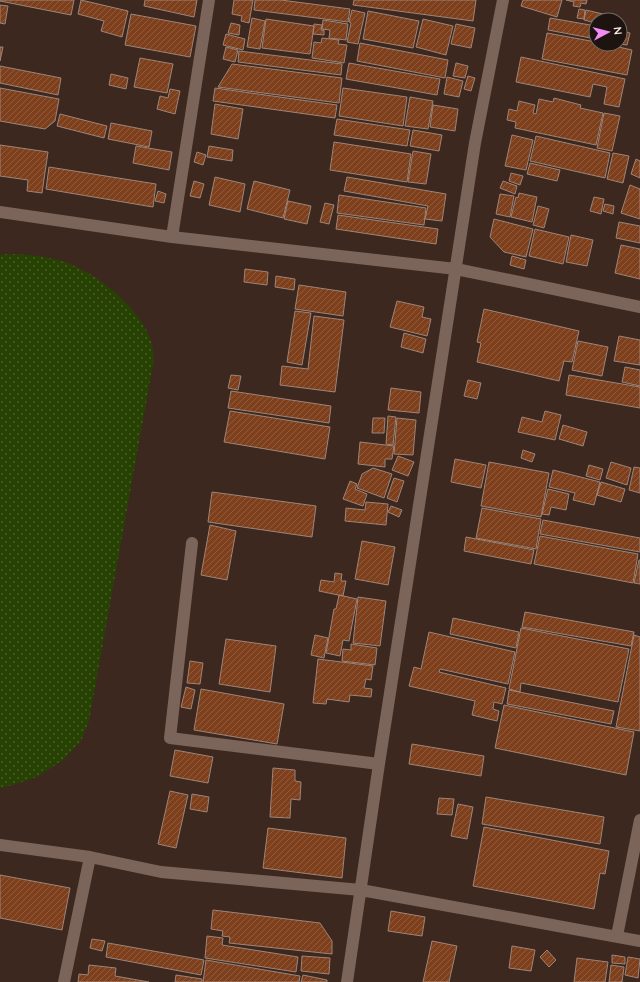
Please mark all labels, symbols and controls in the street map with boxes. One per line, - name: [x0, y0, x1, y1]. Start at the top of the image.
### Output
- north arrow: [588, 12, 628, 52]
- text: N: [610, 26, 625, 36]

